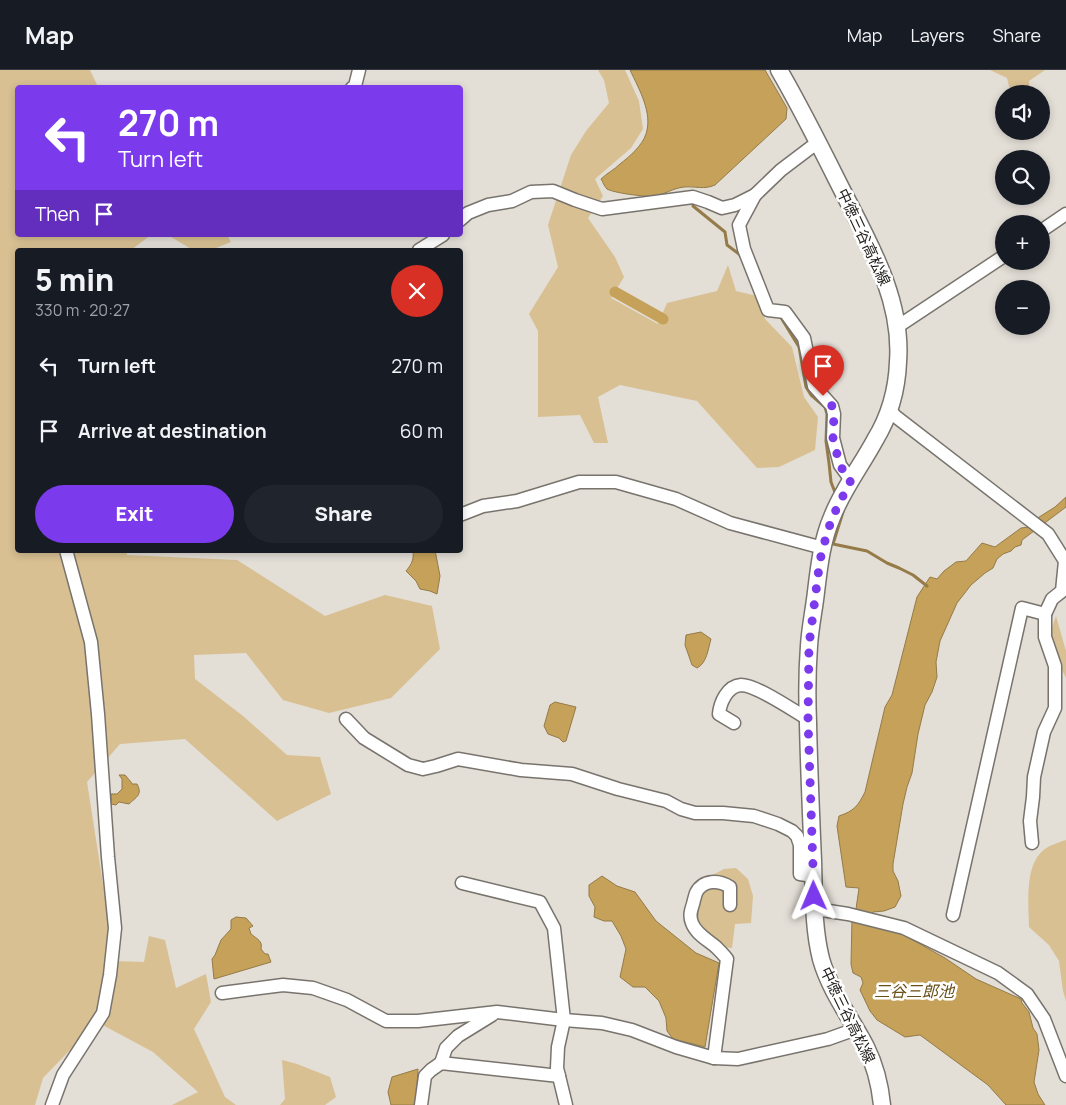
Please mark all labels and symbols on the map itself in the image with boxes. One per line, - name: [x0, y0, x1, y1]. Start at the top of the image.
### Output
- street label: 中徳三谷高松線: [832, 185, 896, 289]
- pin: [802, 345, 844, 396]
- position arrow: [787, 869, 839, 921]
- street label: 中徳三谷高松線: [816, 963, 880, 1067]
- water label: 三谷三郎池: [874, 980, 956, 1002]

